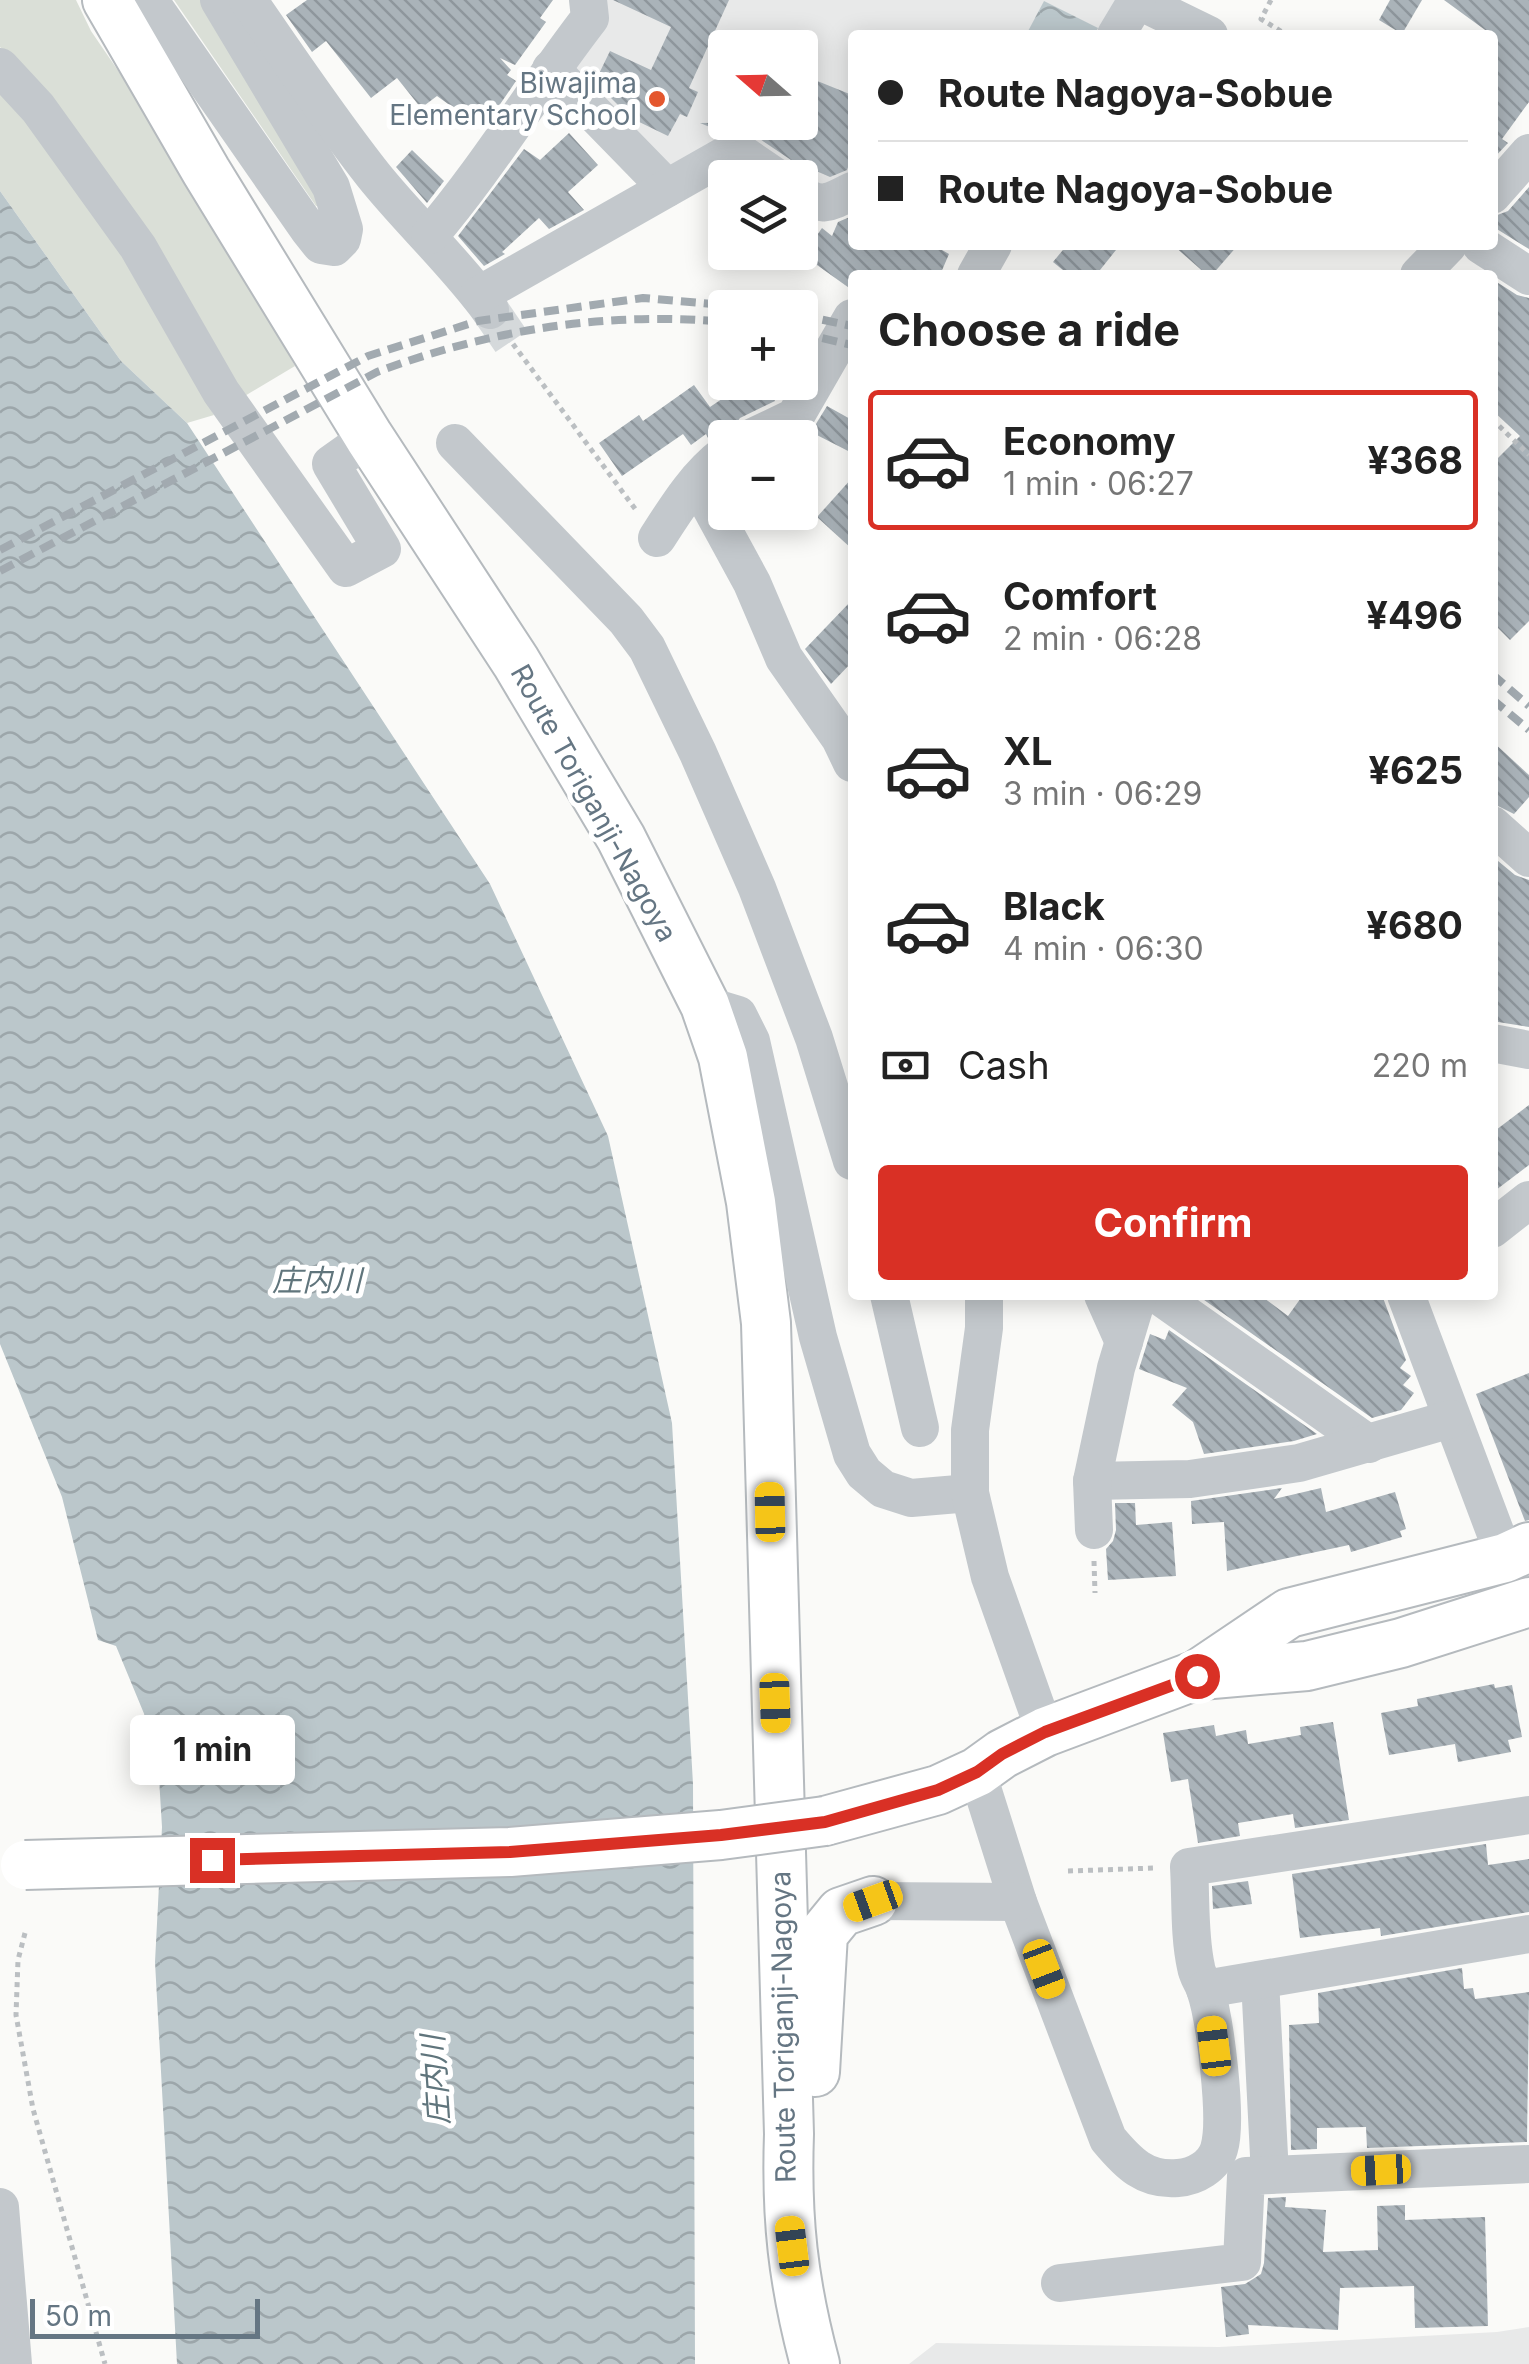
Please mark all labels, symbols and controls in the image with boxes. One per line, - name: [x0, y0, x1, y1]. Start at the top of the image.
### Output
- north arrow: [708, 30, 818, 140]
- map controls: [708, 30, 818, 530]
- place label: Biwajima Elementary School: [389, 66, 637, 132]
- text: Route Nagoya-Sobue: [938, 70, 1333, 116]
- marker: Biwajima Elementary School: [646, 88, 668, 110]
- button: layers: [708, 160, 818, 270]
- text: Route Nagoya-Sobue: [938, 166, 1333, 212]
- button: +: [708, 290, 818, 400]
- text: Choose a ride: [878, 302, 1180, 357]
- icon: car: [883, 415, 973, 505]
- text: Economy: [1003, 418, 1176, 464]
- button: −: [708, 420, 818, 530]
- text: ¥368: [1367, 437, 1463, 483]
- text: 1 min · 06:27: [1003, 464, 1194, 503]
- icon: car: [883, 570, 973, 660]
- text: Comfort: [1003, 573, 1157, 619]
- text: ¥496: [1366, 592, 1463, 638]
- text: 2 min · 06:28: [1003, 619, 1202, 658]
- street label: Route Toriganji-Nagoya: [504, 658, 684, 948]
- icon: car: [883, 725, 973, 815]
- text: XL: [1003, 728, 1053, 774]
- text: ¥625: [1368, 747, 1463, 793]
- text: 3 min · 06:29: [1003, 774, 1202, 813]
- icon: car: [883, 880, 973, 970]
- text: Black: [1003, 883, 1105, 929]
- text: ¥680: [1366, 902, 1463, 948]
- text: 4 min · 06:30: [1003, 929, 1204, 968]
- icon: cash: [878, 1038, 933, 1093]
- text: Cash: [958, 1042, 1050, 1088]
- text: 220 m: [1372, 1046, 1468, 1085]
- button: Confirm: [878, 1165, 1468, 1280]
- water label: 庄内川: [272, 1262, 365, 1298]
- car: [754, 1482, 786, 1542]
- route start: [1175, 1654, 1220, 1699]
- car: [759, 1672, 791, 1734]
- callout: 1 min: [130, 1715, 294, 1785]
- text: 1 min: [173, 1730, 252, 1769]
- route end: [190, 1838, 235, 1883]
- street label: Route Toriganji-Nagoya: [763, 1871, 803, 2183]
- car: [840, 1877, 906, 1925]
- car: [1019, 1936, 1069, 2002]
- car: [1195, 2014, 1233, 2078]
- water label: 庄内川: [414, 2031, 456, 2126]
- car: [1350, 2153, 1412, 2187]
- car: [773, 2214, 811, 2278]
- scale bar: [30, 2294, 260, 2338]
- text: 50 m: [45, 2299, 112, 2333]

